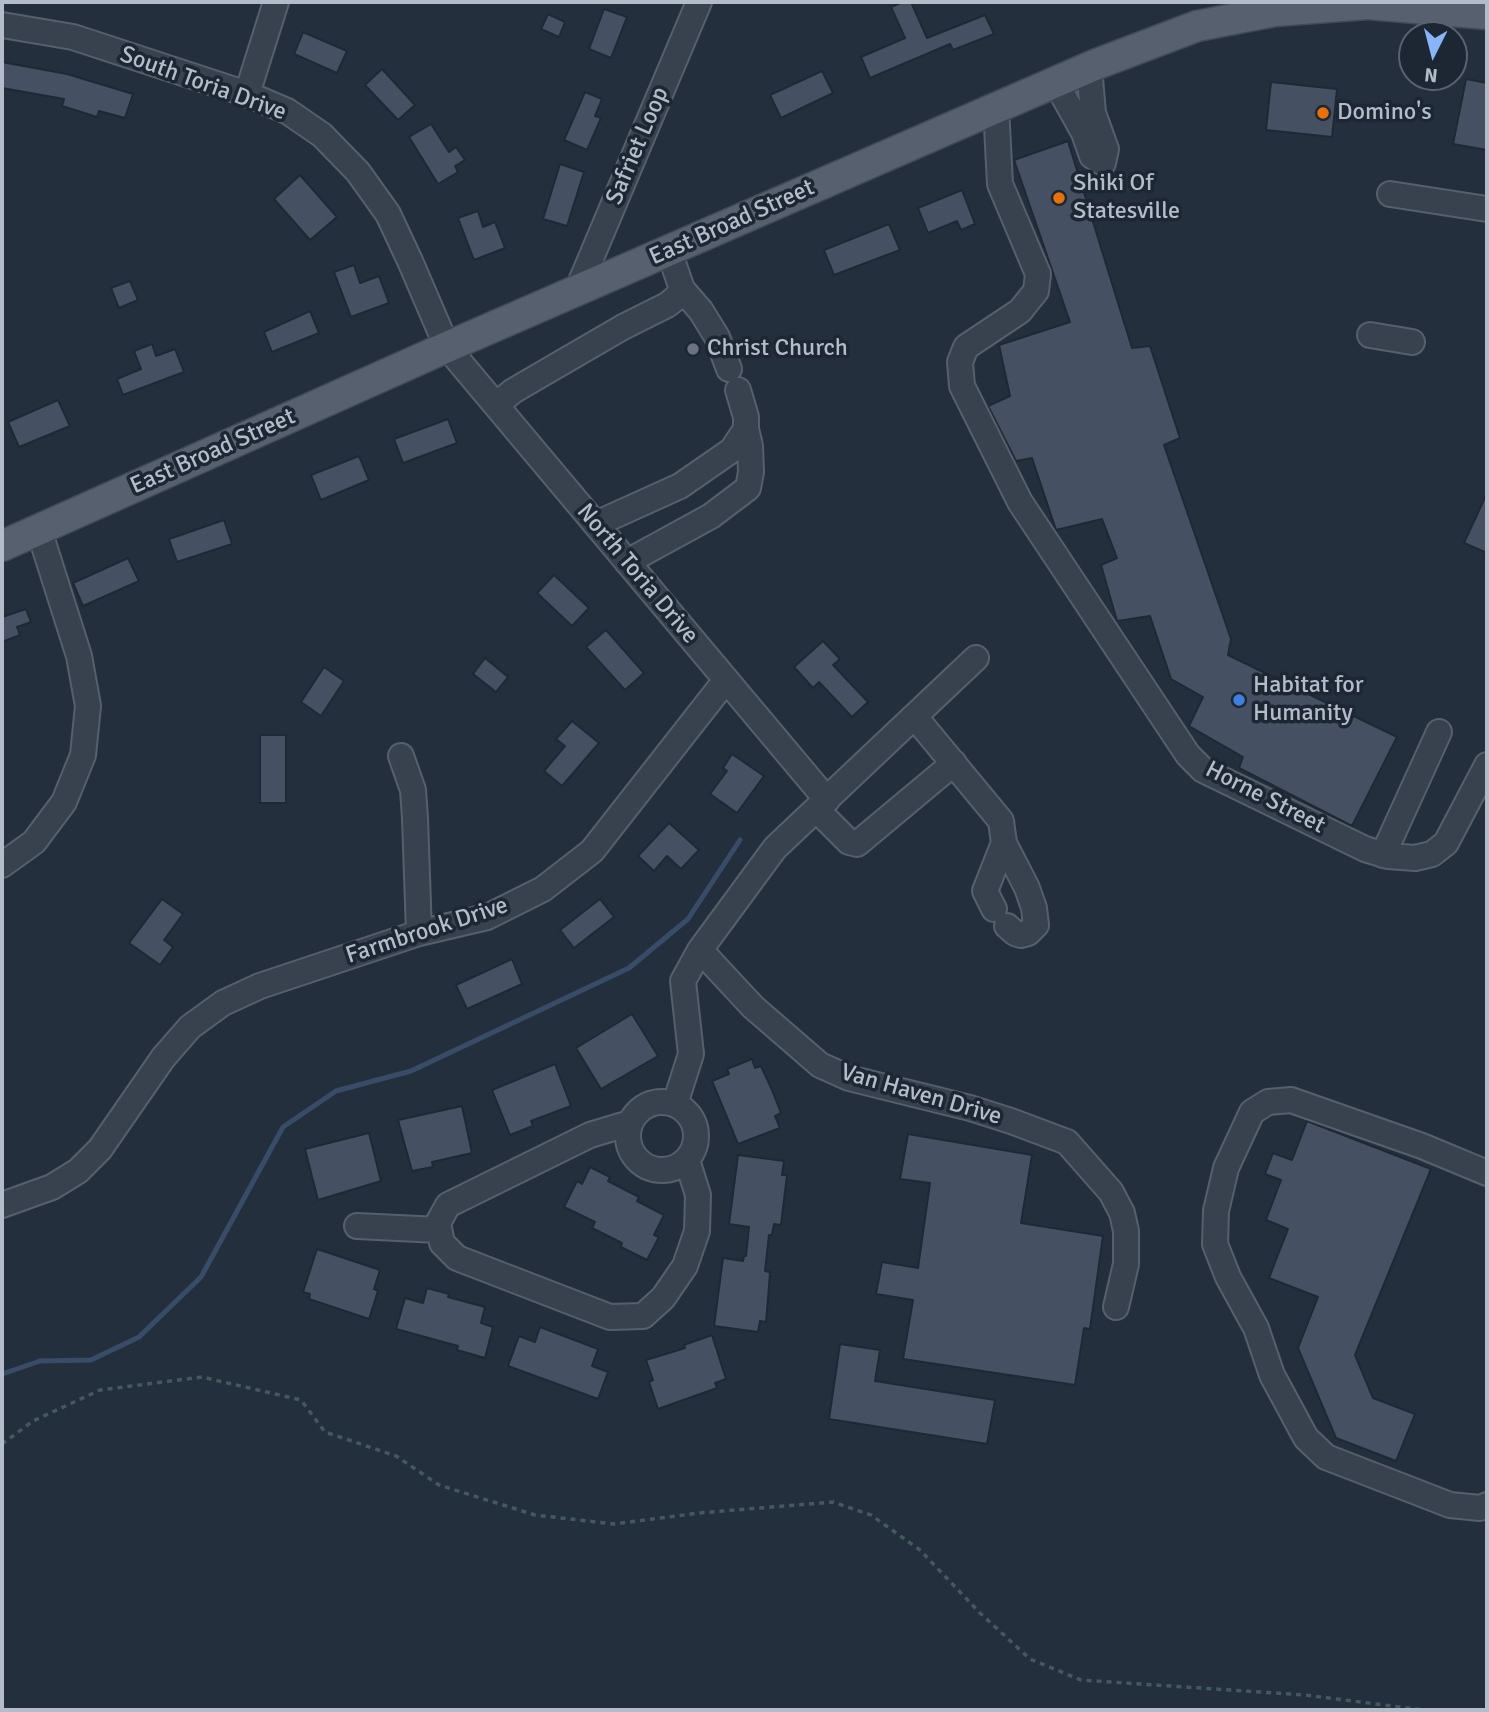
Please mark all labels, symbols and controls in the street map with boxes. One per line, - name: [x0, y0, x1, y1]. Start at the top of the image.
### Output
- north arrow: [1398, 21, 1468, 91]
- street label: South Toria Drive: [116, 41, 290, 127]
- text: N: [1423, 62, 1439, 88]
- street label: Safriet Loop: [600, 83, 676, 209]
- place label: Domino's: [1337, 99, 1432, 127]
- marker: Domino's: [1315, 105, 1331, 121]
- place label: Shiki Of Statesville: [1073, 170, 1180, 226]
- street label: East Broad Street: [645, 174, 819, 272]
- marker: Shiki Of Statesville: [1051, 190, 1067, 206]
- place label: Christ Church: [707, 335, 848, 363]
- marker: Christ Church: [685, 341, 701, 357]
- street label: East Broad Street: [126, 403, 300, 501]
- street label: North Toria Drive: [570, 498, 704, 650]
- place label: Habitat for Humanity: [1253, 672, 1364, 728]
- marker: Habitat for Humanity: [1231, 692, 1247, 708]
- street label: Horne Street: [1200, 756, 1330, 840]
- street label: Farmbrook Drive: [342, 891, 512, 971]
- street label: Van Haven Drive: [837, 1058, 1005, 1132]

